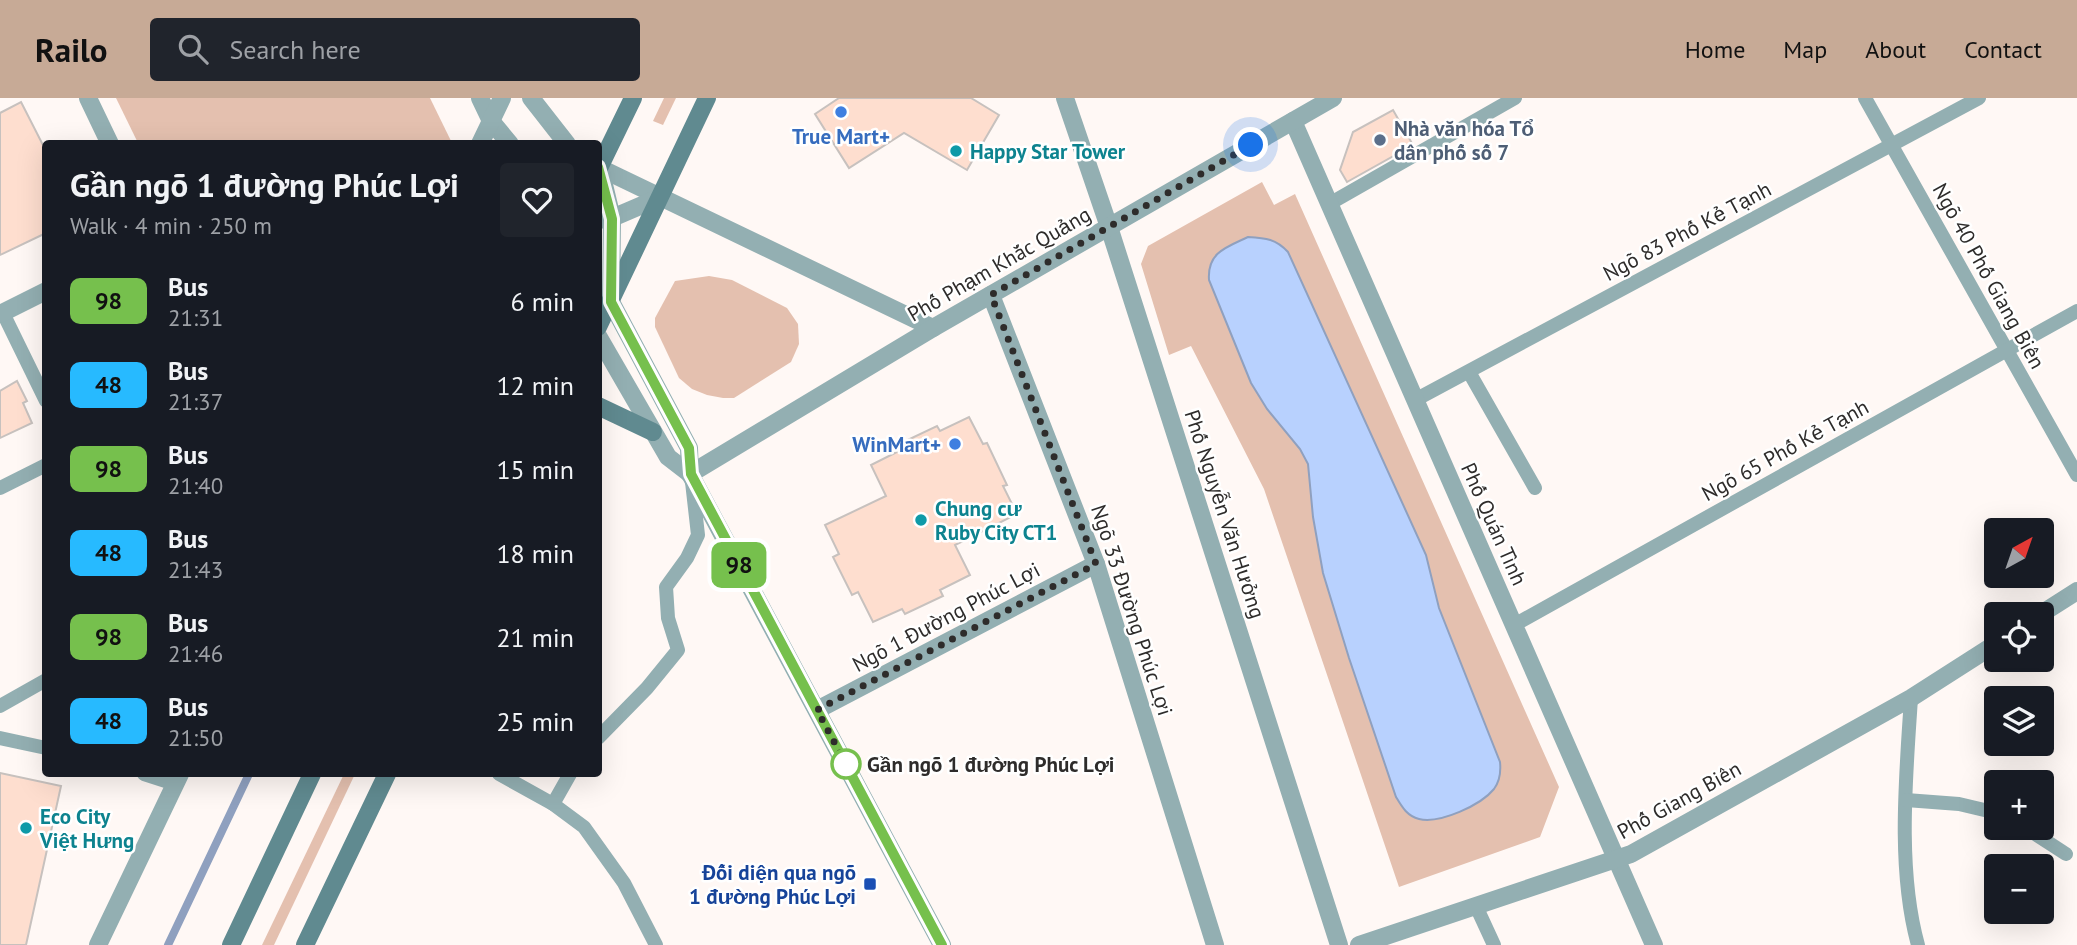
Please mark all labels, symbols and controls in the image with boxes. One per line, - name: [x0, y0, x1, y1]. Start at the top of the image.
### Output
- search box: [150, 18, 640, 81]
- text: Railo: [35, 28, 108, 71]
- icon: search: [174, 30, 212, 68]
- text: Search here: [230, 33, 361, 66]
- text: Home: [1685, 34, 1745, 65]
- text: Map: [1783, 34, 1827, 65]
- text: About: [1865, 34, 1926, 65]
- text: Contact: [1964, 34, 2042, 65]
- marker: True Mart+: [833, 104, 849, 120]
- place label: Nhà văn hóa Tổ dân phố số 7: [1394, 115, 1534, 166]
- place label: True Mart+: [792, 123, 890, 150]
- your location: [1233, 127, 1268, 162]
- marker: Nhà văn hóa Tổ dân phố số 7: [1372, 132, 1388, 148]
- place label: Happy Star Tower: [970, 138, 1126, 165]
- marker: Happy Star Tower: [948, 143, 964, 159]
- text: Gần ngõ 1 đường Phúc Lợi: [70, 163, 459, 206]
- button: heart: [500, 163, 574, 237]
- street label: Ngõ 83 Phố Kẻ Tạnh: [1598, 175, 1776, 287]
- street label: Ngõ 40 Phố Giang Biên: [1927, 178, 2051, 374]
- street label: Phố Phạm Khắc Quảng: [903, 201, 1095, 327]
- text: Walk · 4 min · 250 m: [70, 211, 272, 240]
- text: Bus: [168, 270, 208, 303]
- text: 98: [95, 285, 122, 316]
- text: 6 min: [511, 285, 574, 318]
- text: 21:31: [168, 303, 223, 332]
- text: Bus: [168, 354, 208, 387]
- text: 48: [95, 369, 122, 400]
- text: 12 min: [496, 369, 574, 402]
- text: 21:37: [168, 387, 223, 416]
- street label: Ngõ 65 Phố Kẻ Tạnh: [1697, 393, 1873, 507]
- street label: Phố Nguyễn Văn Hưởng: [1178, 406, 1272, 622]
- place label: WinMart+: [852, 431, 941, 458]
- marker: WinMart+: [947, 436, 963, 452]
- text: Bus: [168, 438, 208, 471]
- text: 98: [95, 453, 122, 484]
- text: 15 min: [496, 453, 574, 486]
- street label: Phố Quán Tình: [1455, 459, 1533, 589]
- text: 21:40: [168, 471, 223, 500]
- place label: Chung cư Ruby City CT1: [935, 495, 1057, 546]
- street label: Ngõ 33 Đường Phúc Lợi: [1085, 501, 1179, 719]
- marker: Chung cư Ruby City CT1: [913, 512, 929, 528]
- north arrow: [1984, 518, 2054, 588]
- map controls: [1984, 518, 2054, 924]
- text: Bus: [168, 522, 208, 555]
- text: 48: [95, 537, 122, 568]
- text: 18 min: [496, 537, 574, 570]
- line badge: 98: [708, 542, 770, 588]
- text: 98: [725, 549, 753, 580]
- text: 21:43: [168, 555, 223, 584]
- street label: Ngõ 1 Đường Phúc Lợi: [848, 556, 1044, 678]
- button: locate: [1984, 602, 2054, 672]
- text: Bus: [168, 606, 208, 639]
- text: 98: [95, 621, 122, 652]
- text: 21 min: [496, 621, 574, 654]
- text: 21:46: [168, 639, 223, 668]
- button: layers: [1984, 686, 2054, 756]
- text: Bus: [168, 690, 208, 723]
- text: 48: [95, 705, 122, 736]
- text: 25 min: [496, 705, 574, 738]
- text: 21:50: [168, 723, 223, 752]
- marker: Gần ngõ 1 đường Phúc Lợi: [831, 749, 861, 779]
- place label: Gần ngõ 1 đường Phúc Lợi: [867, 751, 1114, 778]
- street label: Phố Giang Biên: [1612, 755, 1746, 845]
- button: +: [1984, 770, 2054, 840]
- place label: Eco City Việt Hưng: [39, 803, 134, 854]
- marker: Eco City Việt Hưng: [18, 820, 34, 836]
- button: −: [1984, 854, 2054, 924]
- place label: Đối diện qua ngõ 1 đường Phúc Lợi: [689, 859, 856, 910]
- marker: Đối diện qua ngõ 1 đường Phúc Lợi: [862, 876, 878, 892]

